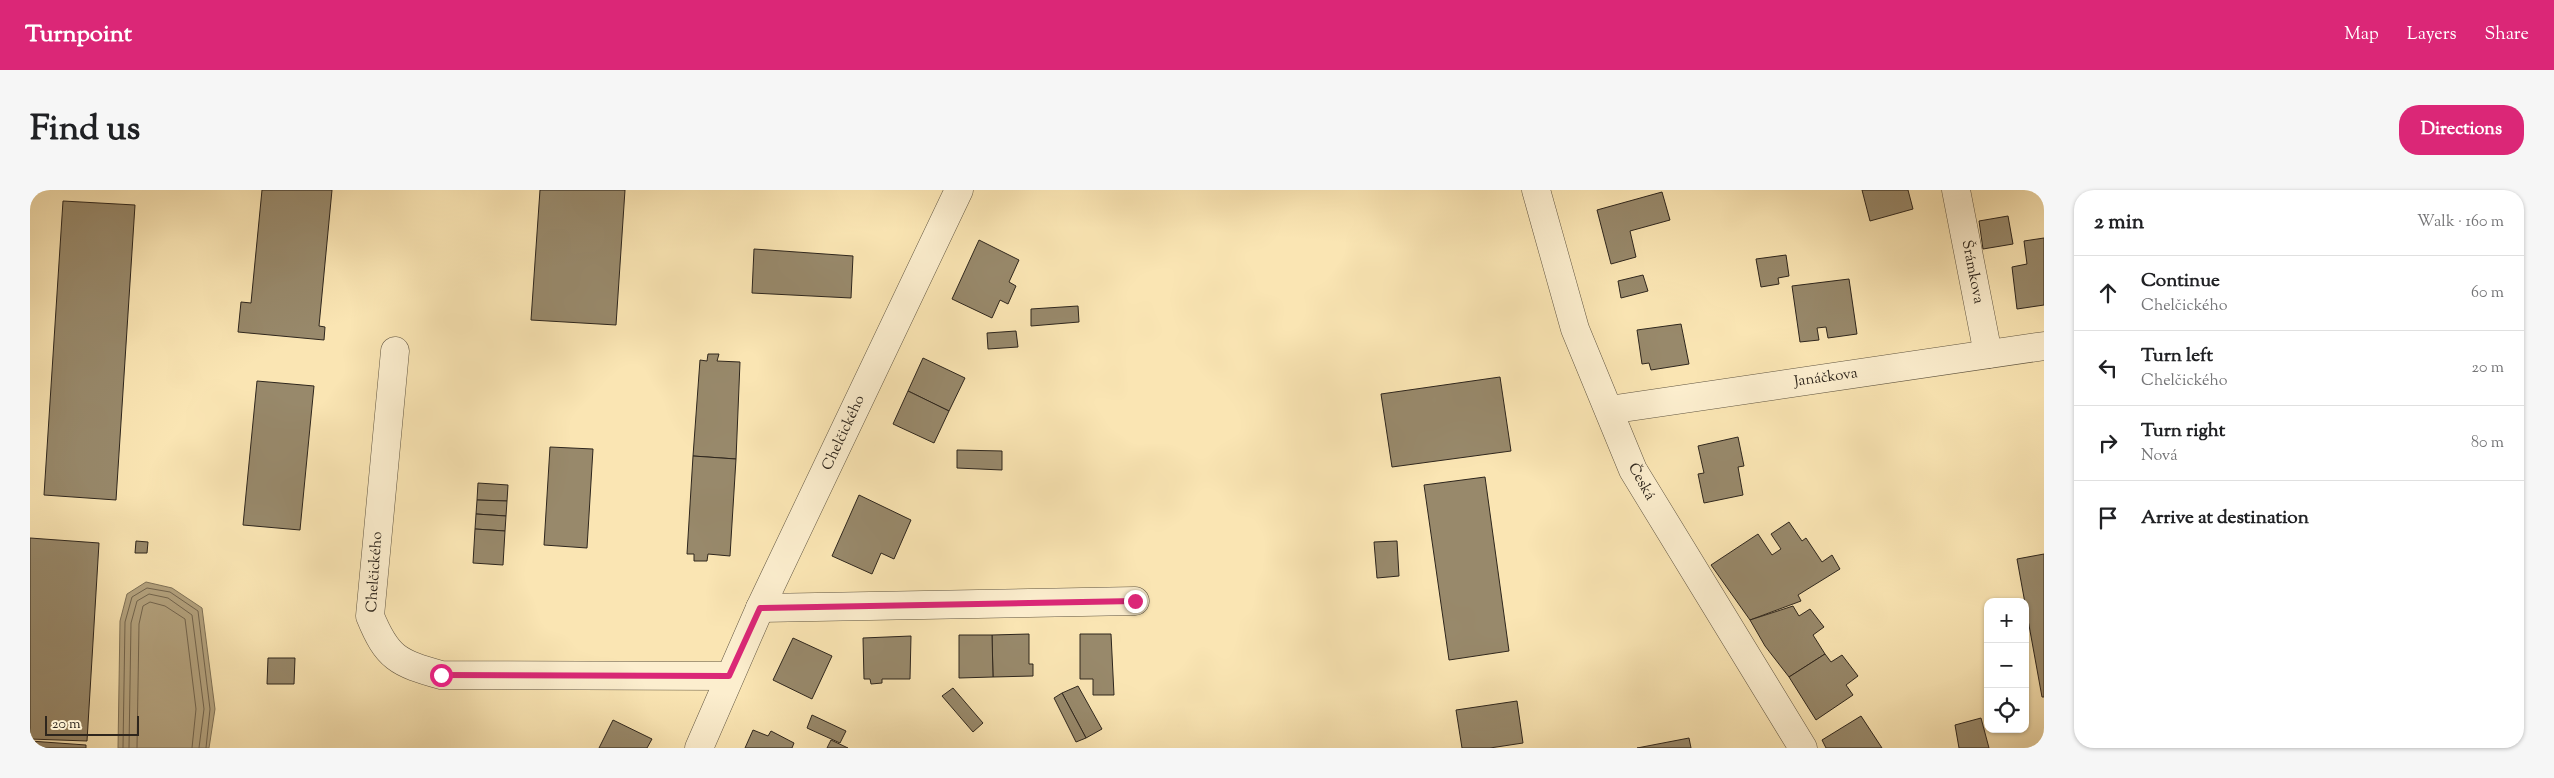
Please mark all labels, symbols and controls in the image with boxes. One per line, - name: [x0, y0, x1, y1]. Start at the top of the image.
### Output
- text: Turnpoint: [25, 18, 132, 52]
- text: Map: [2344, 22, 2379, 48]
- text: Layers: [2407, 22, 2457, 48]
- text: Share: [2485, 22, 2529, 48]
- text: Find us: [30, 105, 140, 156]
- button: Directions: [2399, 105, 2524, 155]
- text: 2 min: [2094, 208, 2144, 238]
- text: Walk · 160 m: [2417, 211, 2504, 234]
- street label: Šrámkova: [1956, 238, 1989, 306]
- text: Continue: [2141, 268, 2220, 295]
- icon: ahead: [2094, 279, 2122, 307]
- text: 60 m: [2471, 282, 2504, 305]
- text: Chelčického: [2141, 295, 2227, 318]
- text: Turn left: [2141, 343, 2213, 370]
- icon: left: [2094, 354, 2122, 382]
- text: 20 m: [2471, 357, 2504, 380]
- street label: Janáčkova: [1792, 363, 1859, 393]
- text: Chelčického: [2141, 370, 2227, 393]
- street label: Chelčického: [817, 392, 871, 474]
- text: Turn right: [2141, 418, 2225, 445]
- icon: right: [2094, 429, 2122, 457]
- text: 80 m: [2471, 432, 2504, 455]
- text: Nová: [2141, 445, 2178, 468]
- street label: Česká: [1622, 459, 1661, 504]
- icon: arrive: [2094, 504, 2122, 532]
- text: Arrive at destination: [2141, 505, 2309, 532]
- street label: Chelčického: [362, 531, 388, 613]
- route end: [1124, 590, 1147, 613]
- map controls: [1984, 598, 2029, 733]
- button: +: [1984, 598, 2029, 643]
- button: −: [1984, 643, 2029, 688]
- route start: [430, 664, 453, 687]
- button: locate: [1984, 688, 2029, 733]
- scale bar: [45, 713, 139, 736]
- text: 20 m: [52, 715, 81, 735]

